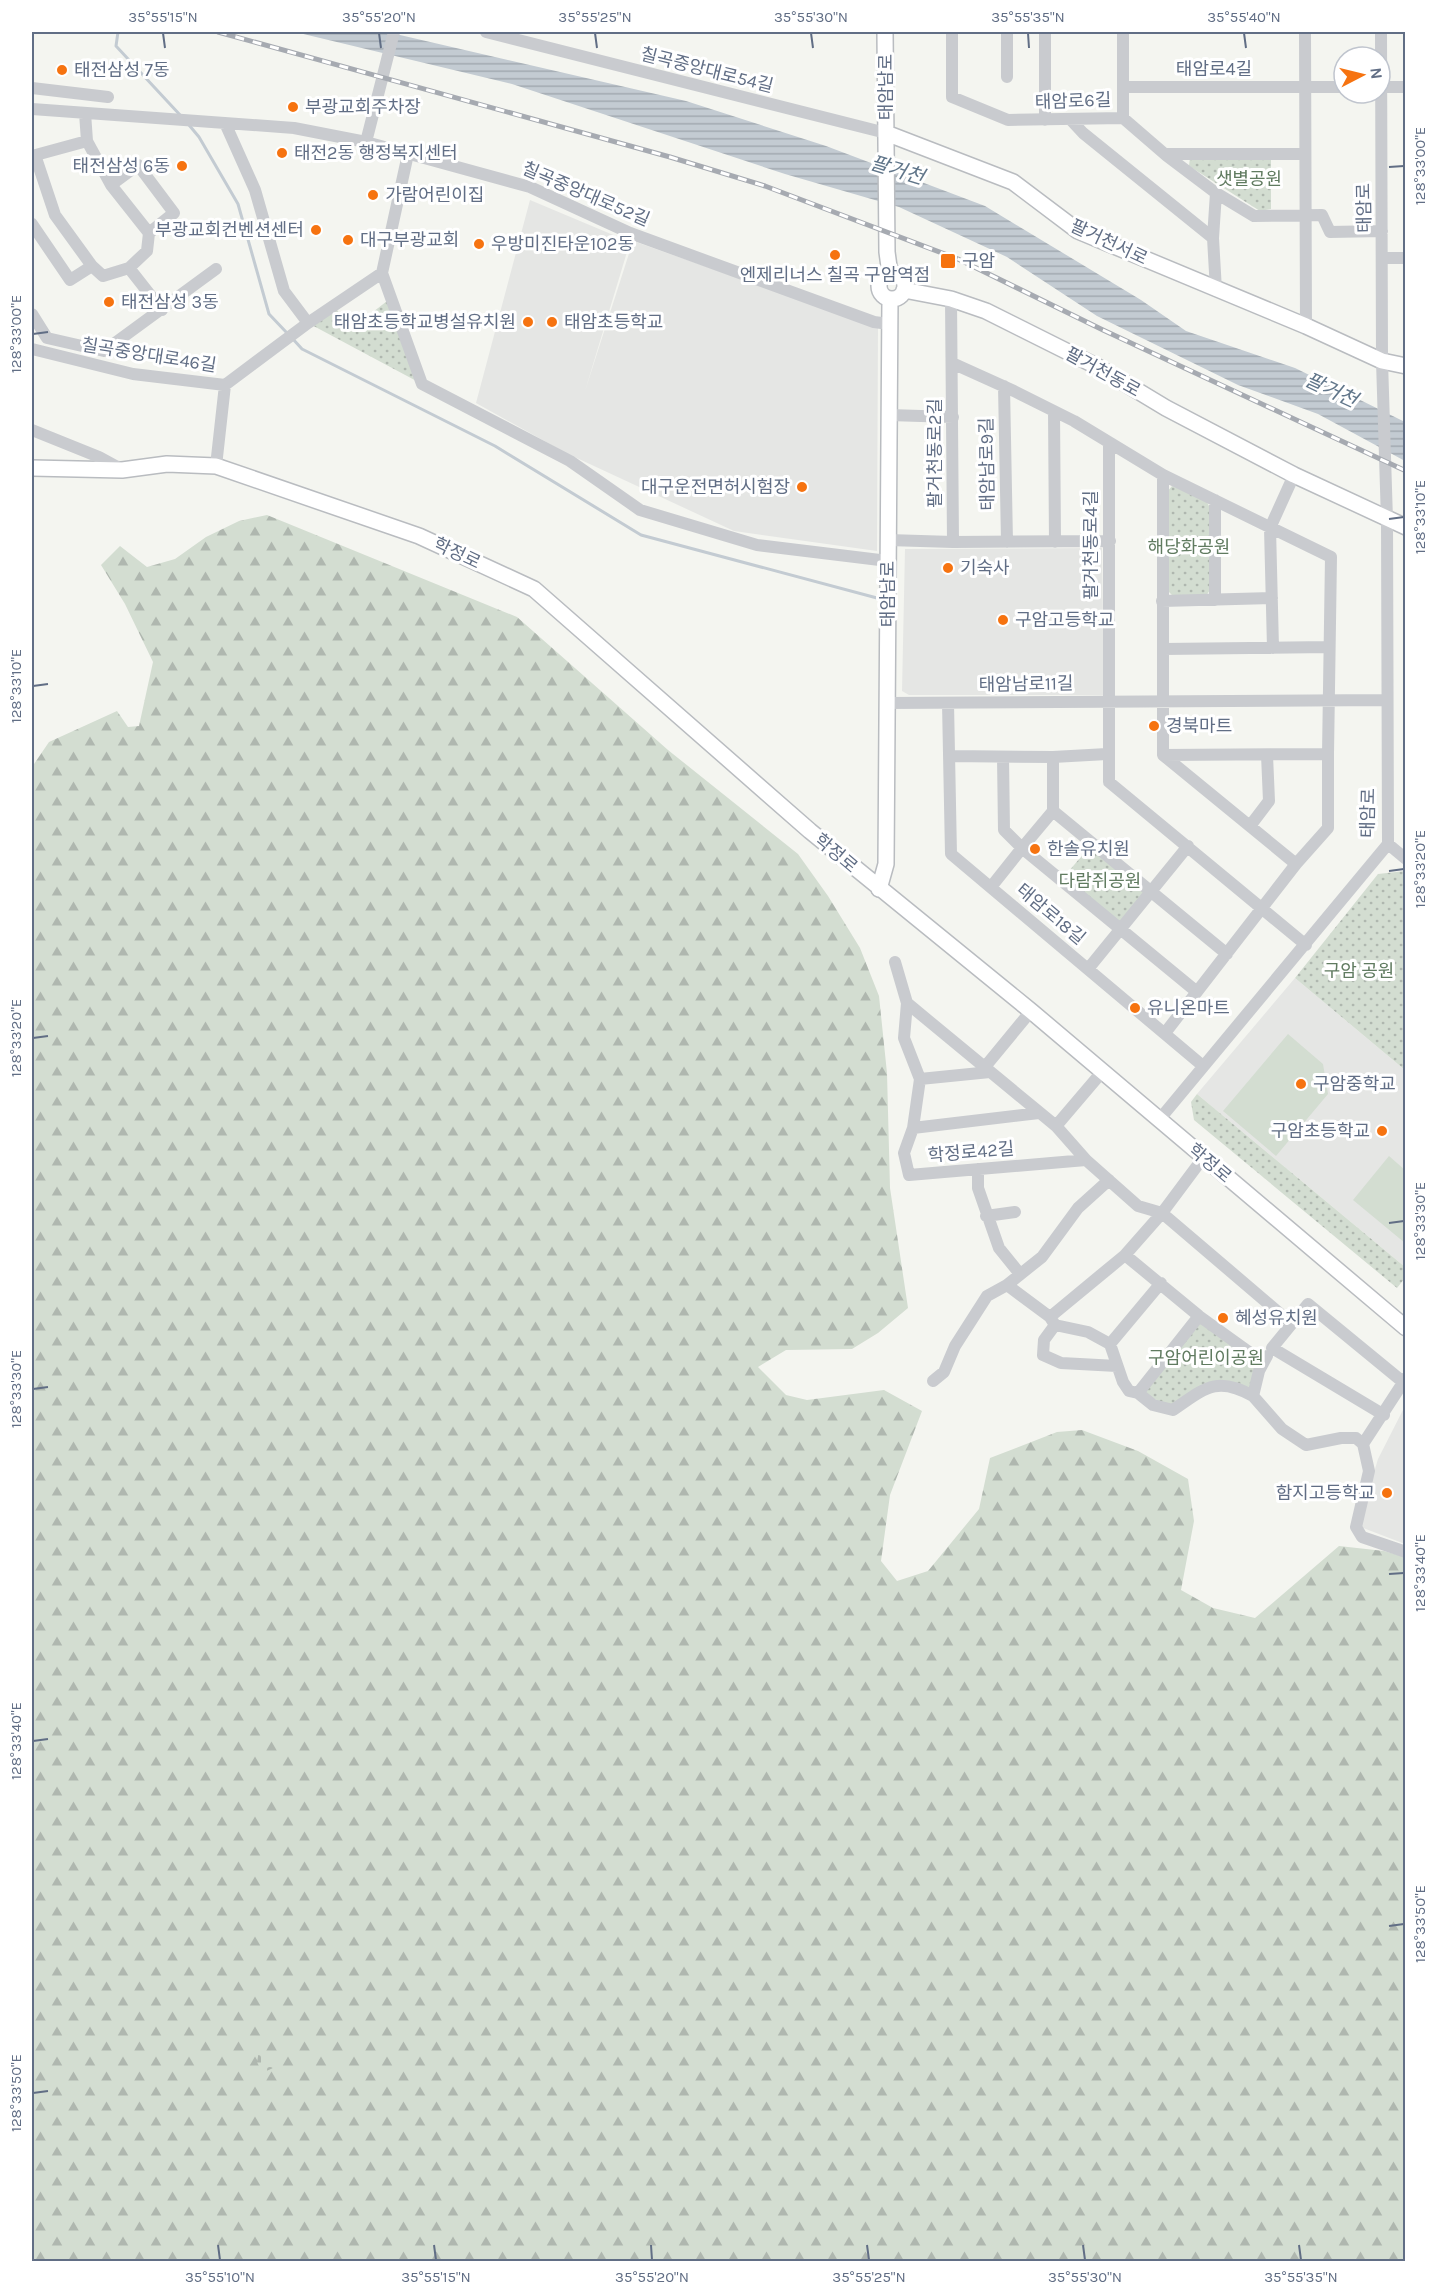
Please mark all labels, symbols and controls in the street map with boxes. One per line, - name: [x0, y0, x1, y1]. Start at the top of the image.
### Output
- text: 35°55'15"N: [128, 8, 198, 26]
- text: 35°55'20"N: [342, 8, 416, 26]
- text: 35°55'25"N: [558, 8, 632, 26]
- text: 35°55'30"N: [774, 8, 848, 26]
- text: 35°55'35"N: [991, 8, 1065, 26]
- text: 35°55'40"N: [1207, 8, 1281, 26]
- street label: 칠곡중앙대로54길: [638, 43, 776, 97]
- north arrow: [1332, 45, 1392, 105]
- street label: 태암남로: [875, 54, 897, 120]
- street label: 태암로4길: [1176, 58, 1252, 80]
- place label: 태전삼성 7동: [74, 59, 170, 81]
- marker: 태전삼성 7동: [55, 63, 69, 77]
- text: N: [1366, 66, 1387, 80]
- street label: 태암로6길: [1034, 89, 1112, 113]
- place label: 부광교회주차장: [305, 96, 421, 118]
- marker: 부광교회주차장: [286, 100, 300, 114]
- text: 128°33'00"E: [1411, 127, 1429, 205]
- place label: 태전2동 행정복지센터: [294, 142, 458, 164]
- marker: 태전2동 행정복지센터: [275, 146, 289, 160]
- water label: 팔거천: [867, 151, 929, 190]
- place label: 태전삼성 6동: [73, 155, 170, 177]
- street label: 칠곡중앙대로52길: [519, 157, 653, 231]
- marker: 태전삼성 6동: [175, 159, 189, 173]
- park label: 샛별공원: [1216, 168, 1282, 190]
- street label: 태암로: [1353, 183, 1375, 233]
- place label: 가람어린이집: [385, 184, 484, 206]
- marker: 가람어린이집: [366, 188, 380, 202]
- street label: 팔거천서로: [1067, 215, 1151, 269]
- place label: 부광교회컨벤션센터: [155, 219, 304, 241]
- marker: 부광교회컨벤션센터: [309, 223, 323, 237]
- place label: 대구부광교회: [360, 229, 459, 251]
- marker: 대구부광교회: [341, 233, 355, 247]
- place label: 우방미진타운102동: [491, 233, 634, 255]
- marker: 우방미진타운102동: [472, 237, 486, 251]
- marker: 엔제리너스 칠곡 구암역점: [828, 248, 842, 262]
- place label: 구암: [962, 250, 995, 272]
- marker: 구암: [939, 252, 957, 270]
- place label: 엔제리너스 칠곡 구암역점: [740, 264, 930, 286]
- place label: 태전삼성 3동: [121, 291, 219, 313]
- text: 128°33'00"E: [7, 295, 25, 373]
- marker: 태전삼성 3동: [102, 295, 116, 309]
- place label: 태암초등학교병설유치원: [334, 311, 516, 333]
- place label: 태암초등학교: [564, 311, 663, 333]
- marker: 태암초등학교병설유치원: [521, 315, 535, 329]
- marker: 태암초등학교: [545, 315, 559, 329]
- street label: 칠곡중앙대로46길: [80, 333, 218, 377]
- street label: 팔거천동로: [1061, 342, 1145, 402]
- water label: 팔거천: [1301, 368, 1363, 413]
- street label: 팔거천동로2길: [924, 398, 946, 508]
- street label: 태암남로9길: [975, 417, 999, 511]
- place label: 대구운전면허시험장: [641, 476, 790, 498]
- marker: 대구운전면허시험장: [795, 480, 809, 494]
- text: 128°33'10"E: [1411, 480, 1429, 554]
- street label: 팔거천동로4길: [1080, 490, 1102, 600]
- street label: 학정로: [430, 533, 484, 573]
- park label: 해당화공원: [1148, 536, 1230, 558]
- place label: 기숙사: [960, 557, 1010, 579]
- street label: 태암남로: [877, 561, 899, 627]
- marker: 기숙사: [941, 561, 955, 575]
- place label: 구암고등학교: [1015, 609, 1114, 631]
- marker: 구암고등학교: [996, 613, 1010, 627]
- text: 128°33'10"E: [7, 649, 25, 723]
- street label: 태암남로11길: [978, 672, 1074, 696]
- place label: 경북마트: [1166, 715, 1232, 737]
- marker: 경북마트: [1147, 719, 1161, 733]
- street label: 태암로: [1357, 788, 1379, 838]
- street label: 학정로: [810, 829, 862, 877]
- text: 128°33'20"E: [1411, 830, 1429, 908]
- place label: 한솔유치원: [1047, 838, 1130, 860]
- marker: 한솔유치원: [1028, 842, 1042, 856]
- park label: 다람쥐공원: [1059, 870, 1141, 892]
- street label: 태암로18길: [1012, 879, 1090, 949]
- park label: 구암 공원: [1324, 960, 1394, 982]
- place label: 유니온마트: [1147, 997, 1230, 1019]
- text: 128°33'20"E: [7, 999, 25, 1077]
- marker: 유니온마트: [1128, 1001, 1142, 1015]
- place label: 구암중학교: [1313, 1073, 1396, 1095]
- marker: 구암중학교: [1294, 1077, 1308, 1091]
- place label: 구암초등학교: [1271, 1120, 1370, 1142]
- marker: 구암초등학교: [1375, 1124, 1389, 1138]
- street label: 학정로42길: [927, 1137, 1015, 1167]
- street label: 학정로: [1184, 1139, 1236, 1187]
- text: 128°33'30"E: [1411, 1182, 1429, 1260]
- place label: 혜성유치원: [1235, 1307, 1318, 1329]
- marker: 혜성유치원: [1216, 1311, 1230, 1325]
- park label: 구암어린이공원: [1148, 1347, 1264, 1369]
- text: 128°33'30"E: [7, 1350, 25, 1428]
- place label: 함지고등학교: [1276, 1482, 1375, 1504]
- marker: 함지고등학교: [1380, 1486, 1394, 1500]
- text: 128°33'40"E: [1411, 1534, 1429, 1612]
- text: 128°33'40"E: [7, 1702, 25, 1780]
- text: 128°33'50"E: [1411, 1885, 1429, 1963]
- text: 128°33'50"E: [7, 2054, 25, 2132]
- text: 35°55'10"N: [185, 2268, 255, 2286]
- text: 35°55'15"N: [401, 2268, 471, 2286]
- text: 35°55'20"N: [615, 2268, 689, 2286]
- text: 35°55'25"N: [832, 2268, 906, 2286]
- text: 35°55'30"N: [1048, 2268, 1122, 2286]
- text: 35°55'35"N: [1264, 2268, 1338, 2286]

